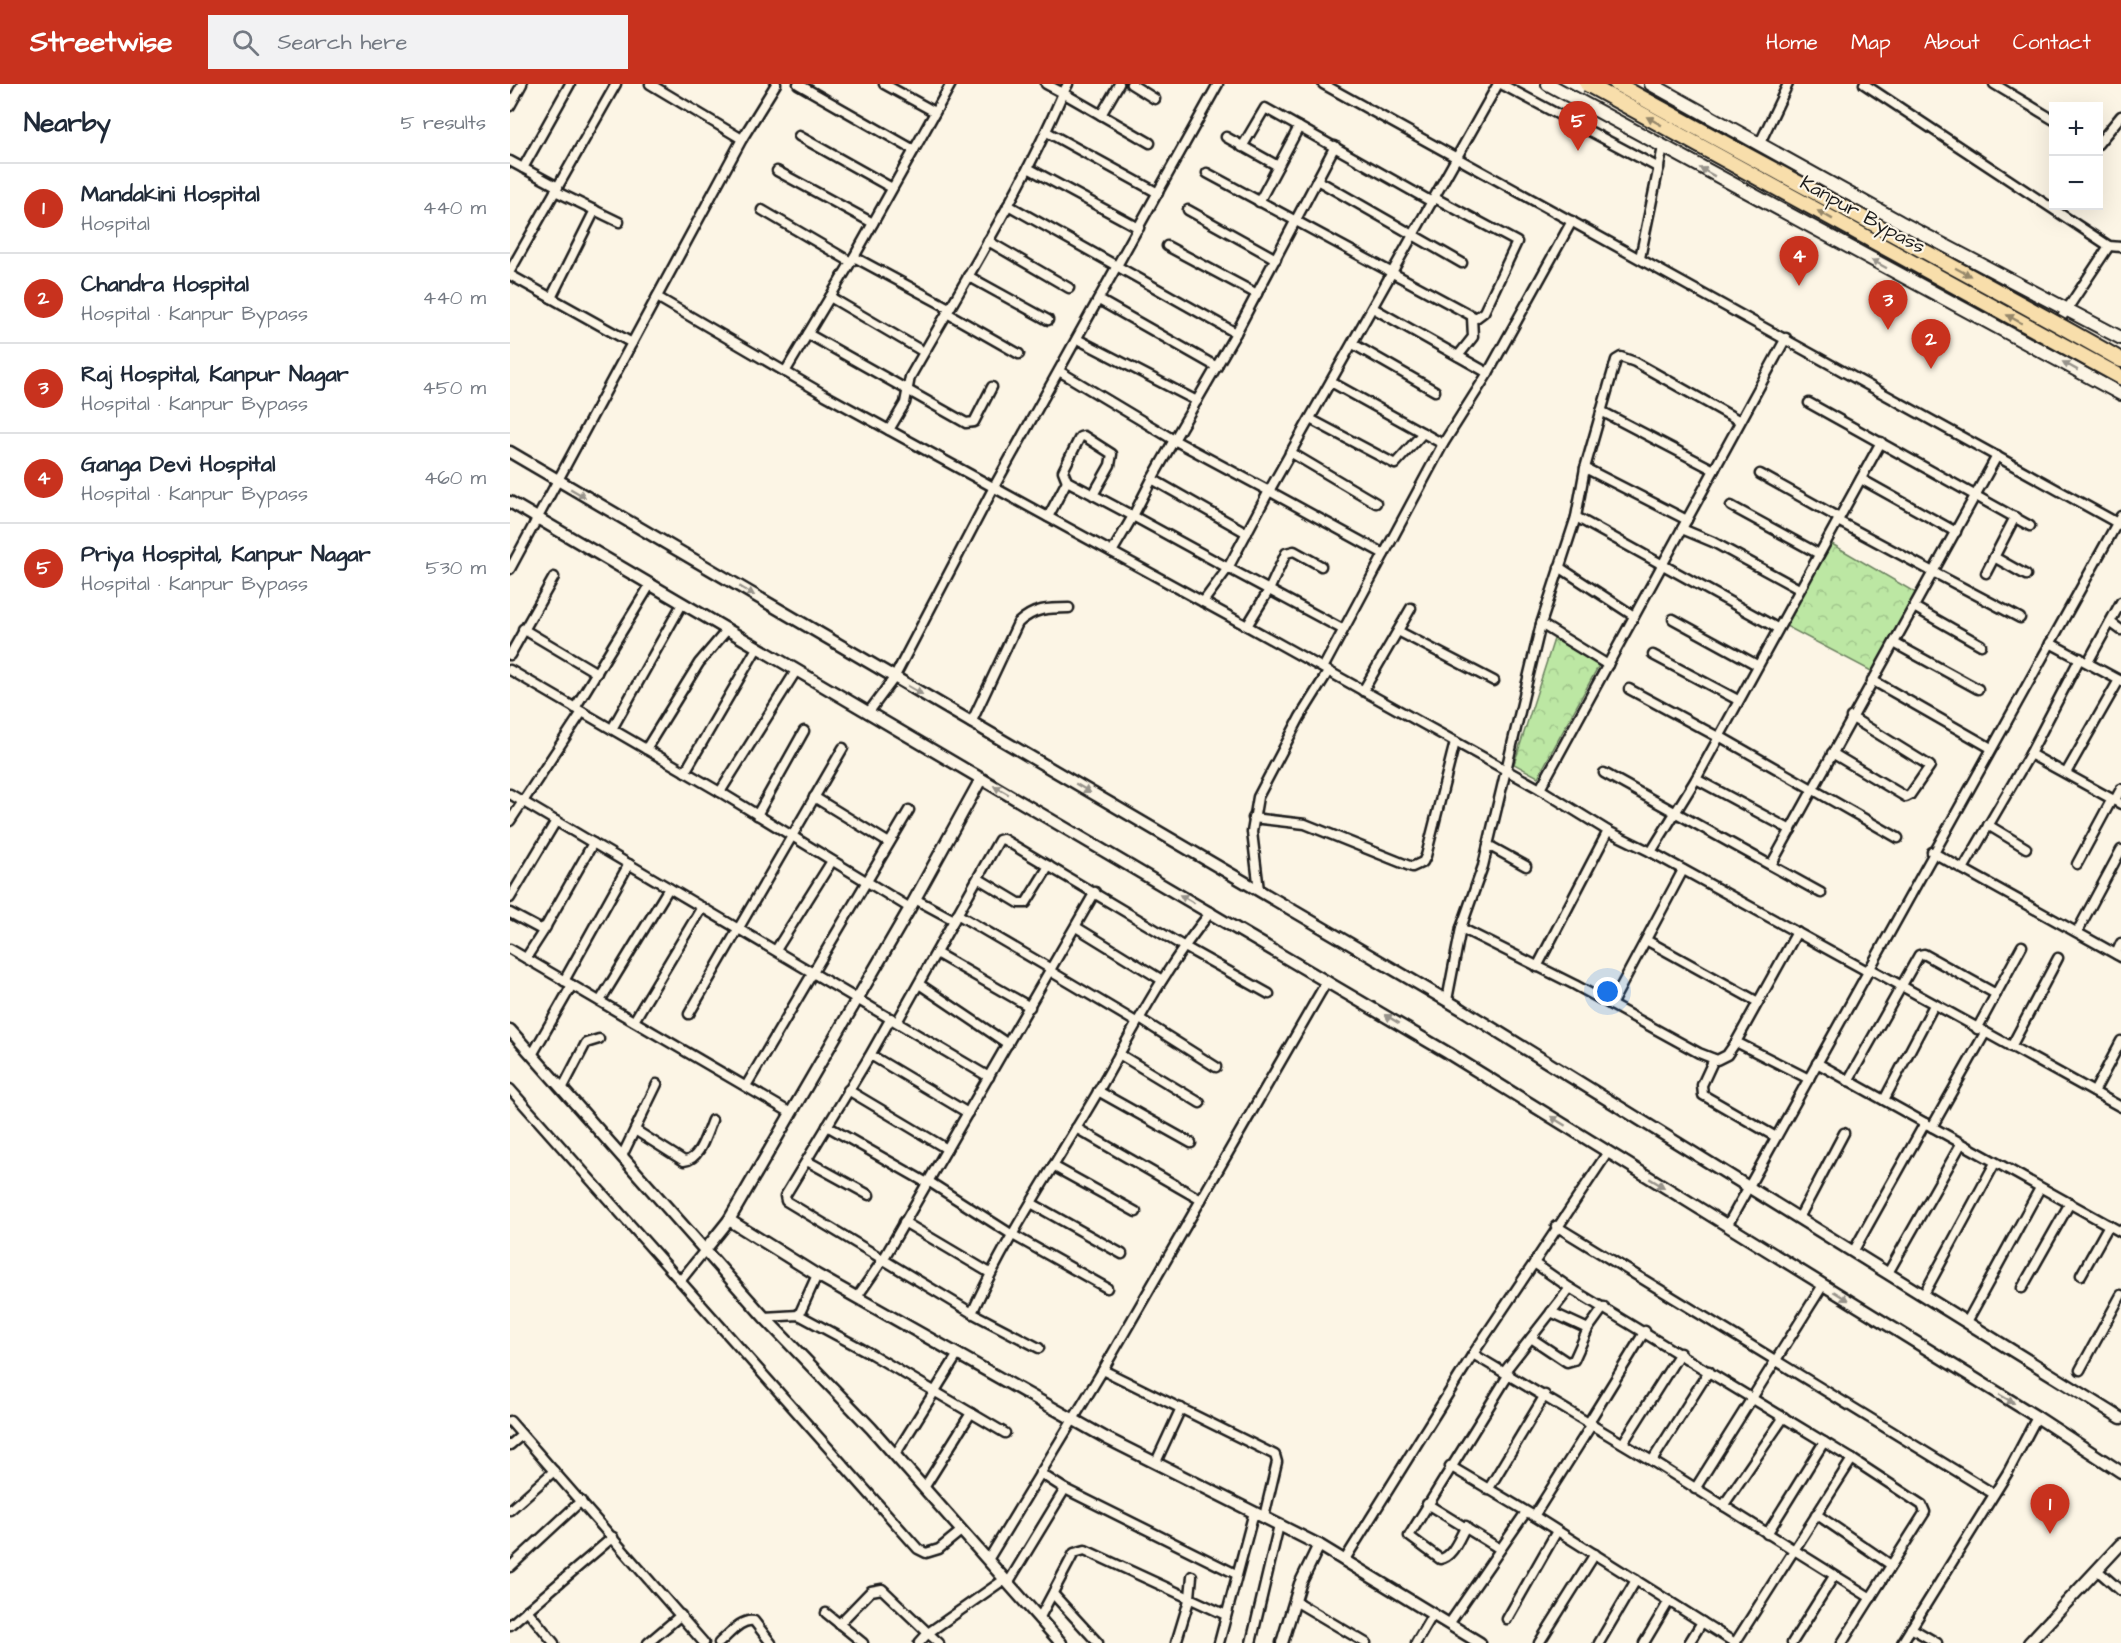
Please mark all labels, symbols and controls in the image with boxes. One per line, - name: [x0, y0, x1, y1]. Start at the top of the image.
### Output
- search box: [208, 15, 628, 69]
- text: Streetwise: [30, 23, 172, 62]
- icon: search: [229, 26, 262, 59]
- text: Search here: [277, 27, 407, 58]
- text: Home: [1766, 28, 1818, 57]
- text: Map: [1851, 28, 1891, 57]
- text: About: [1924, 28, 1980, 57]
- text: Contact: [2013, 28, 2091, 57]
- pin: 5: [1558, 101, 1598, 151]
- map controls: [2049, 102, 2103, 210]
- button: +: [2049, 102, 2103, 156]
- text: Nearby: [24, 105, 111, 141]
- text: 5 results: [401, 109, 486, 137]
- one-way arrow: [1645, 116, 1662, 126]
- button: −: [2049, 156, 2103, 210]
- one-way arrow: [1698, 167, 1715, 177]
- street label: Kanpur Bypass: [1794, 169, 1930, 262]
- text: Mandakini Hospital: [81, 179, 260, 210]
- text: 1: [42, 194, 45, 222]
- text: 440 m: [423, 194, 486, 222]
- text: Hospital: [81, 210, 150, 238]
- one-way arrow: [1816, 211, 1833, 221]
- pin: 4: [1780, 236, 1818, 286]
- one-way arrow: [1871, 259, 1888, 268]
- one-way arrow: [1955, 267, 1972, 277]
- text: Chandra Hospital: [81, 269, 249, 300]
- pin: 3: [1868, 280, 1908, 330]
- text: 2: [38, 284, 49, 312]
- text: 440 m: [423, 284, 486, 312]
- text: Hospital · Kanpur Bypass: [81, 300, 308, 328]
- one-way arrow: [2005, 314, 2022, 324]
- pin: 2: [1912, 320, 1950, 369]
- text: Raj Hospital, Kanpur Nagar: [81, 359, 349, 390]
- one-way arrow: [2061, 361, 2078, 371]
- text: 3: [38, 374, 49, 402]
- text: 450 m: [422, 374, 486, 402]
- text: Hospital · Kanpur Bypass: [81, 390, 308, 418]
- text: Ganga Devi Hospital: [81, 449, 275, 480]
- text: 4: [37, 464, 50, 492]
- text: 460 m: [424, 464, 486, 492]
- text: Hospital · Kanpur Bypass: [81, 480, 308, 508]
- one-way arrow: [570, 487, 587, 497]
- text: Priya Hospital, Kanpur Nagar: [81, 539, 371, 570]
- text: 5: [36, 554, 51, 582]
- text: 530 m: [425, 554, 486, 582]
- text: Hospital · Kanpur Bypass: [81, 570, 308, 598]
- one-way arrow: [739, 585, 755, 596]
- one-way arrow: [907, 685, 923, 696]
- one-way arrow: [1075, 783, 1091, 794]
- one-way arrow: [992, 785, 1009, 795]
- one-way arrow: [1179, 894, 1196, 904]
- your location: [1593, 977, 1622, 1006]
- one-way arrow: [1383, 1015, 1400, 1025]
- one-way arrow: [1550, 1115, 1566, 1126]
- one-way arrow: [1649, 1177, 1665, 1188]
- one-way arrow: [1833, 1291, 1849, 1302]
- one-way arrow: [1999, 1394, 2016, 1404]
- pin: 1: [2030, 1484, 2070, 1534]

